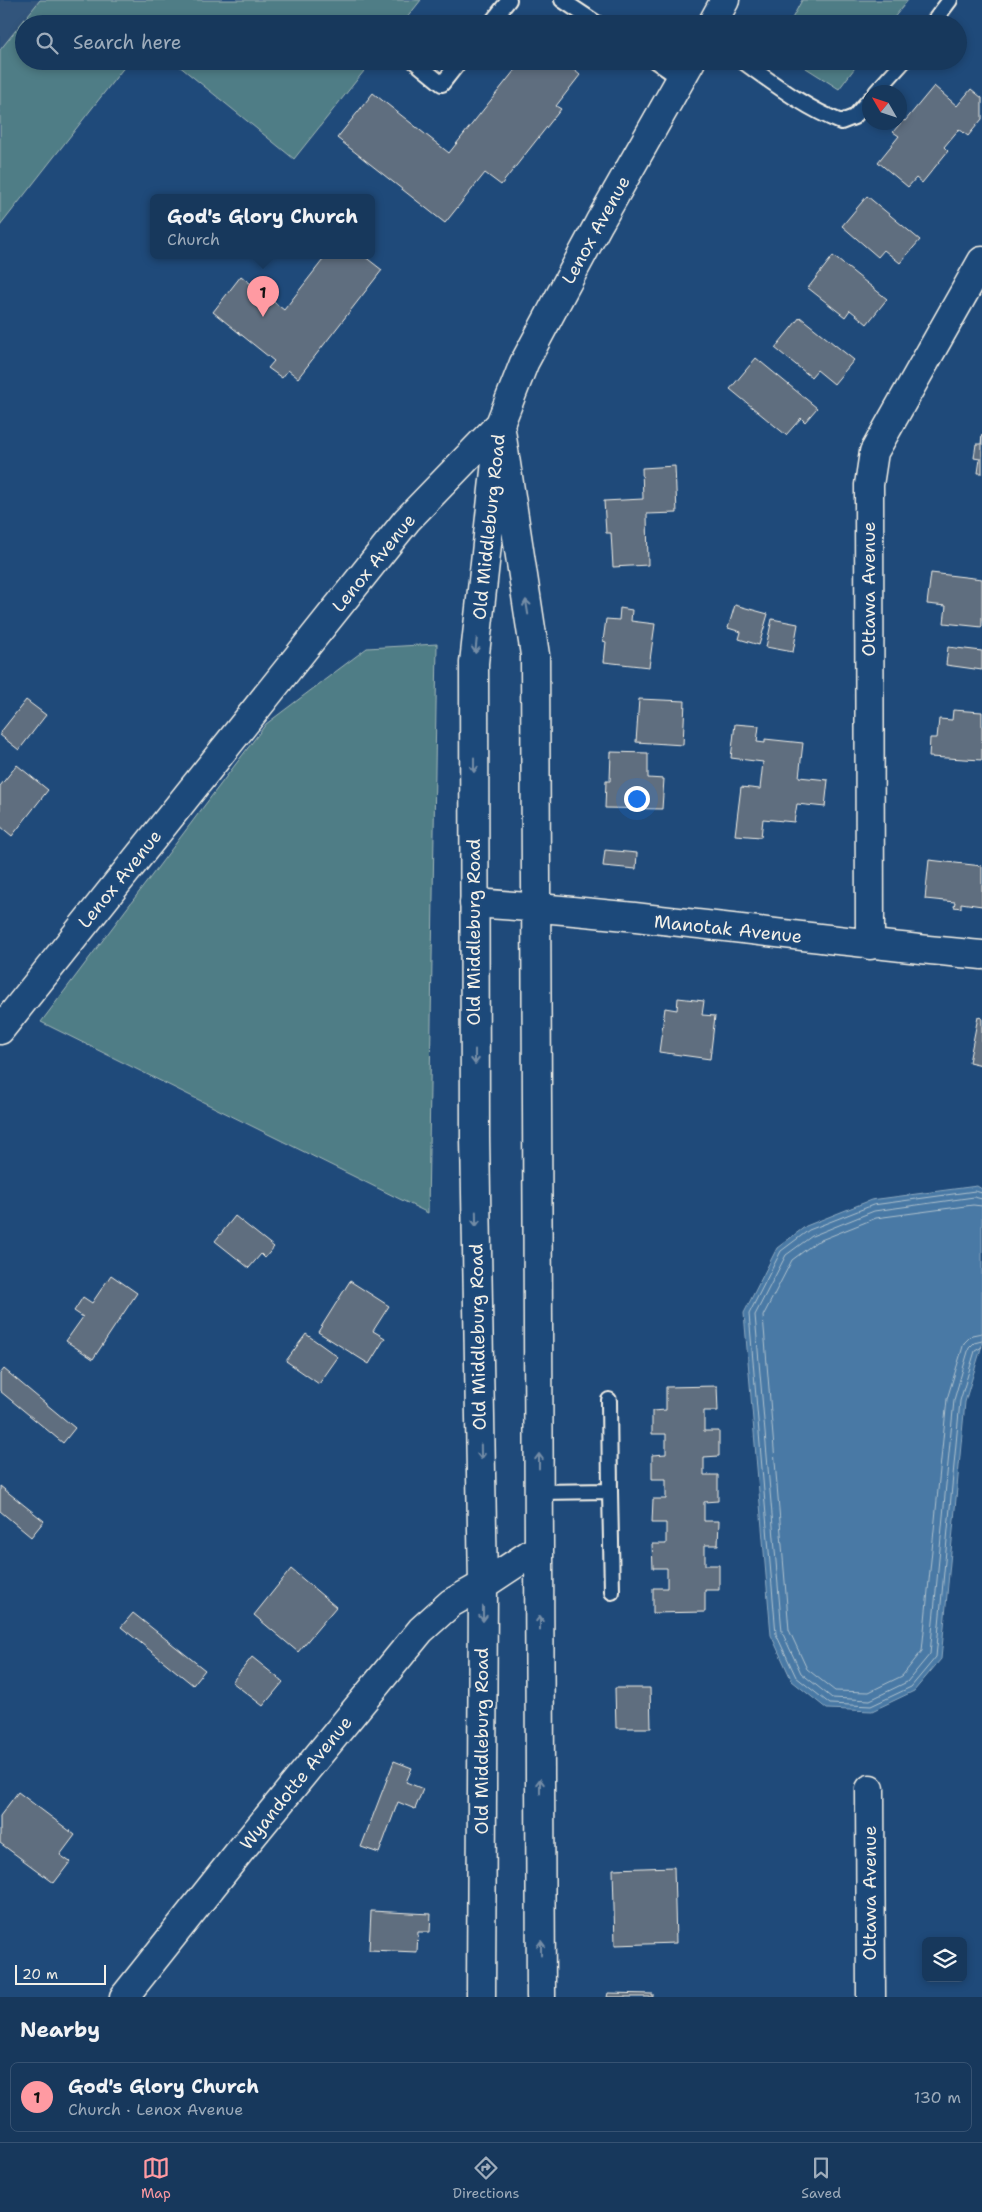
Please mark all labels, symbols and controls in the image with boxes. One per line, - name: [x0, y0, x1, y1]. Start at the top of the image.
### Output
- search box: [15, 15, 967, 70]
- icon: search: [33, 29, 61, 57]
- text: Search here: [73, 30, 182, 55]
- north arrow: [862, 85, 907, 130]
- street label: Lenox Avenue: [556, 172, 636, 288]
- popup: [150, 194, 375, 259]
- text: God's Glory Church: [167, 204, 358, 229]
- text: Church: [167, 229, 220, 250]
- pin: 1: [247, 276, 279, 317]
- street label: Old Middleburg Road: [467, 433, 511, 621]
- street label: Lenox Avenue: [327, 509, 421, 617]
- street label: Ottawa Avenue: [857, 522, 881, 656]
- one-way arrow: [522, 599, 532, 615]
- one-way arrow: [471, 638, 481, 654]
- one-way arrow: [469, 756, 479, 772]
- your location: [624, 786, 650, 812]
- street label: Lenox Avenue: [73, 825, 167, 933]
- street label: Old Middleburg Road: [462, 839, 486, 1025]
- street label: Manotak Avenue: [653, 909, 803, 949]
- one-way arrow: [470, 1048, 480, 1064]
- one-way arrow: [472, 1211, 481, 1227]
- street label: Old Middleburg Road: [464, 1243, 492, 1431]
- one-way arrow: [476, 1443, 485, 1459]
- one-way arrow: [534, 1453, 543, 1469]
- one-way arrow: [478, 1606, 488, 1622]
- one-way arrow: [535, 1616, 545, 1632]
- street label: Old Middleburg Road: [470, 1648, 494, 1834]
- street label: Wyandotte Avenue: [234, 1711, 358, 1855]
- one-way arrow: [535, 1778, 545, 1794]
- street label: Ottawa Avenue: [858, 1826, 882, 1960]
- map controls: [922, 1937, 967, 1982]
- button: layers: [922, 1937, 967, 1982]
- one-way arrow: [536, 1941, 546, 1957]
- scale bar: [15, 1962, 106, 1985]
- text: 20 m: [22, 1965, 58, 1983]
- text: Nearby: [20, 2016, 100, 2044]
- text: God's Glory Church: [68, 2074, 259, 2099]
- text: 1: [33, 2087, 41, 2108]
- text: 130 m: [914, 2087, 961, 2108]
- text: Church · Lenox Avenue: [68, 2099, 243, 2120]
- tab: Map: [141, 2154, 171, 2202]
- tab: Directions: [453, 2154, 519, 2202]
- tab: Saved: [801, 2154, 841, 2202]

